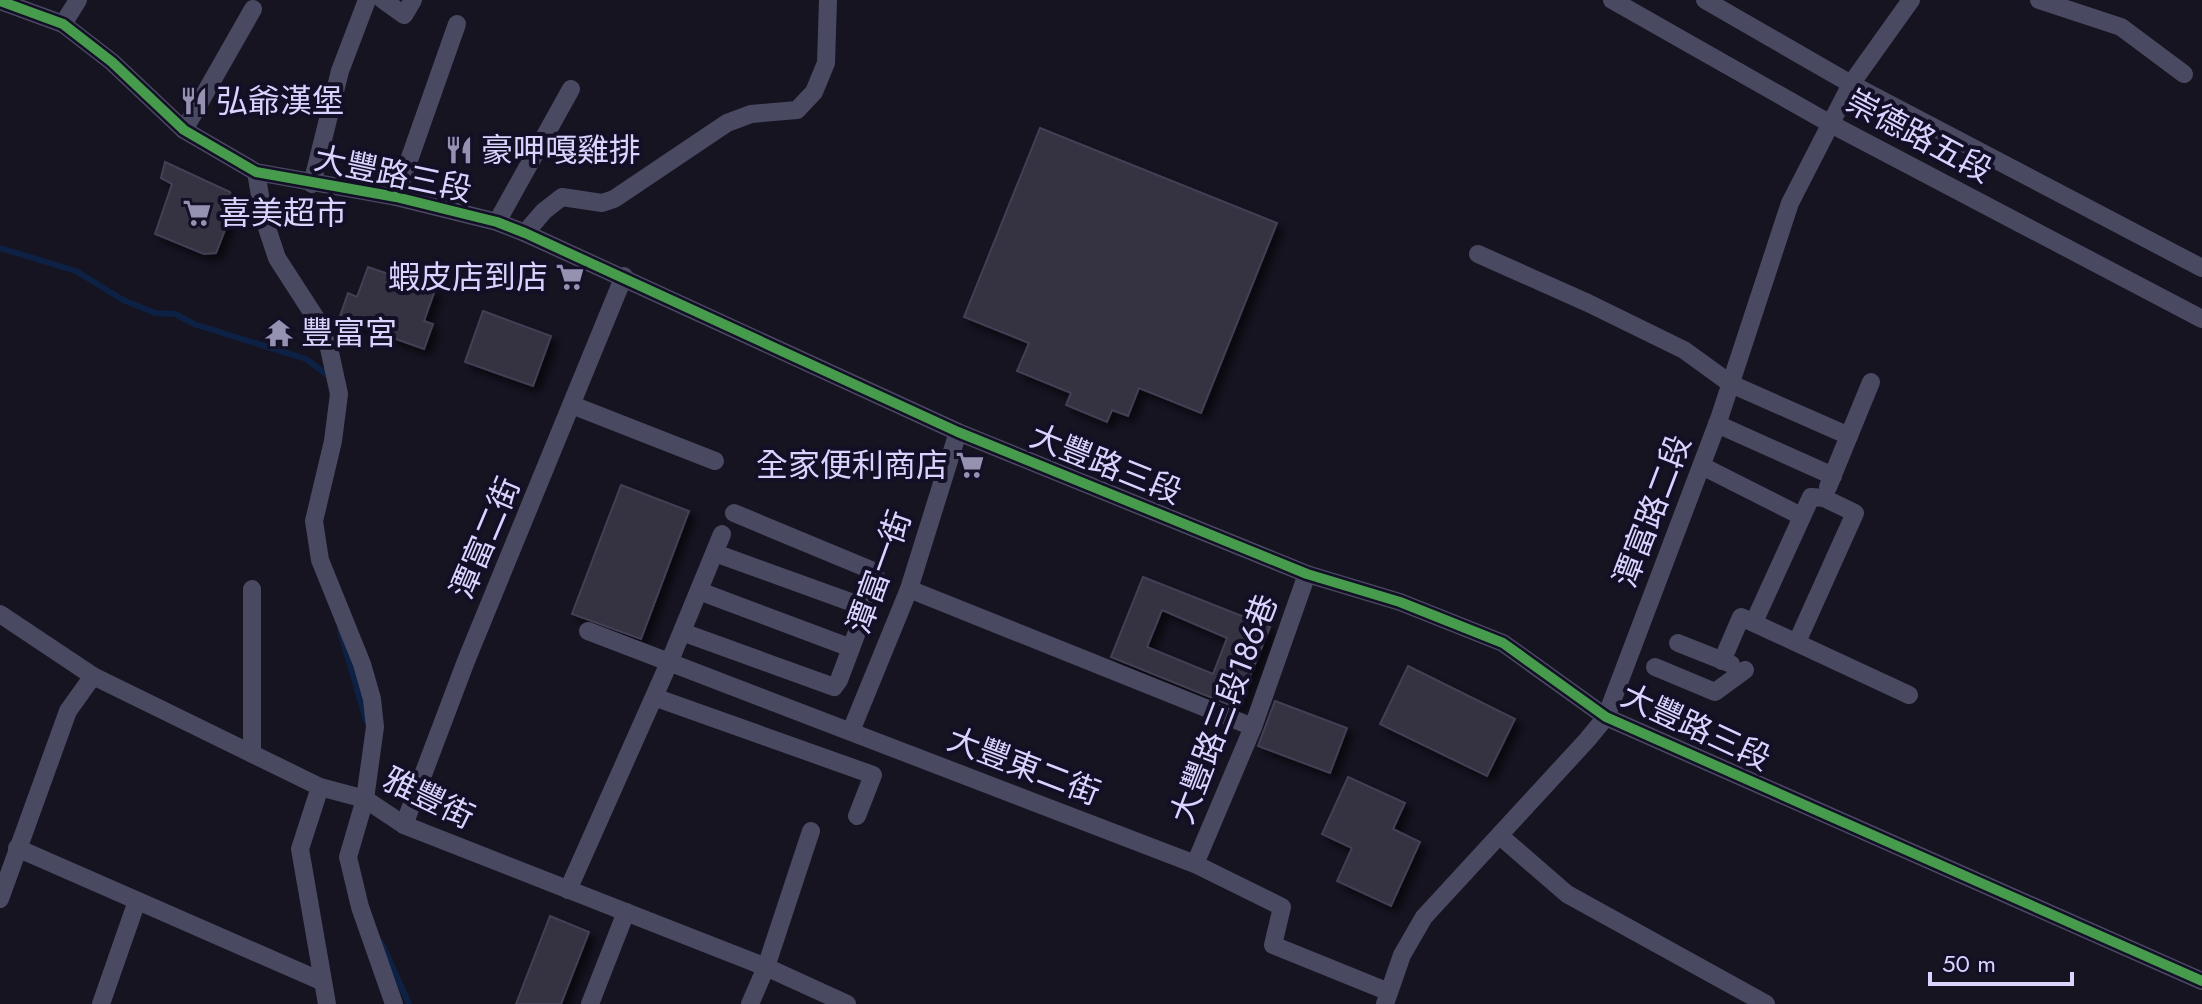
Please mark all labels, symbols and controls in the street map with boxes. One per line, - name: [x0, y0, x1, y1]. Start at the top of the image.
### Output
- place label: 弘爺漢堡: [216, 78, 344, 124]
- street label: 崇德路五段: [1838, 78, 2000, 194]
- restaurant icon: 弘爺漢堡: [179, 86, 209, 116]
- place label: 豪呷嘎雞排: [481, 127, 641, 173]
- street label: 大豐路三段: [310, 135, 476, 213]
- restaurant icon: 豪呷嘎雞排: [444, 135, 474, 165]
- place label: 喜美超市: [219, 190, 347, 236]
- supermarket icon: 喜美超市: [182, 198, 212, 228]
- place label: 蝦皮店到店: [388, 254, 548, 300]
- supermarket icon: 蝦皮店到店: [555, 262, 585, 292]
- place label: 豐富宮: [301, 310, 397, 356]
- temple icon: 豐富宮: [264, 318, 294, 348]
- street label: 大豐路三段: [1023, 413, 1189, 515]
- street label: 潭富路二段: [1602, 428, 1702, 594]
- place label: 全家便利商店: [756, 442, 948, 488]
- supermarket icon: 全家便利商店: [955, 450, 985, 480]
- street label: 潭富二街: [439, 470, 531, 606]
- street label: 潭富一街: [835, 504, 923, 640]
- street label: 大豐路三段186巷: [1159, 588, 1289, 830]
- street label: 大豐路三段: [1614, 672, 1778, 782]
- street label: 大豐東二街: [941, 716, 1107, 816]
- street label: 雅豐街: [376, 756, 482, 840]
- scale bar: [1930, 936, 2072, 986]
- text: 50 m: [1942, 946, 1996, 981]

